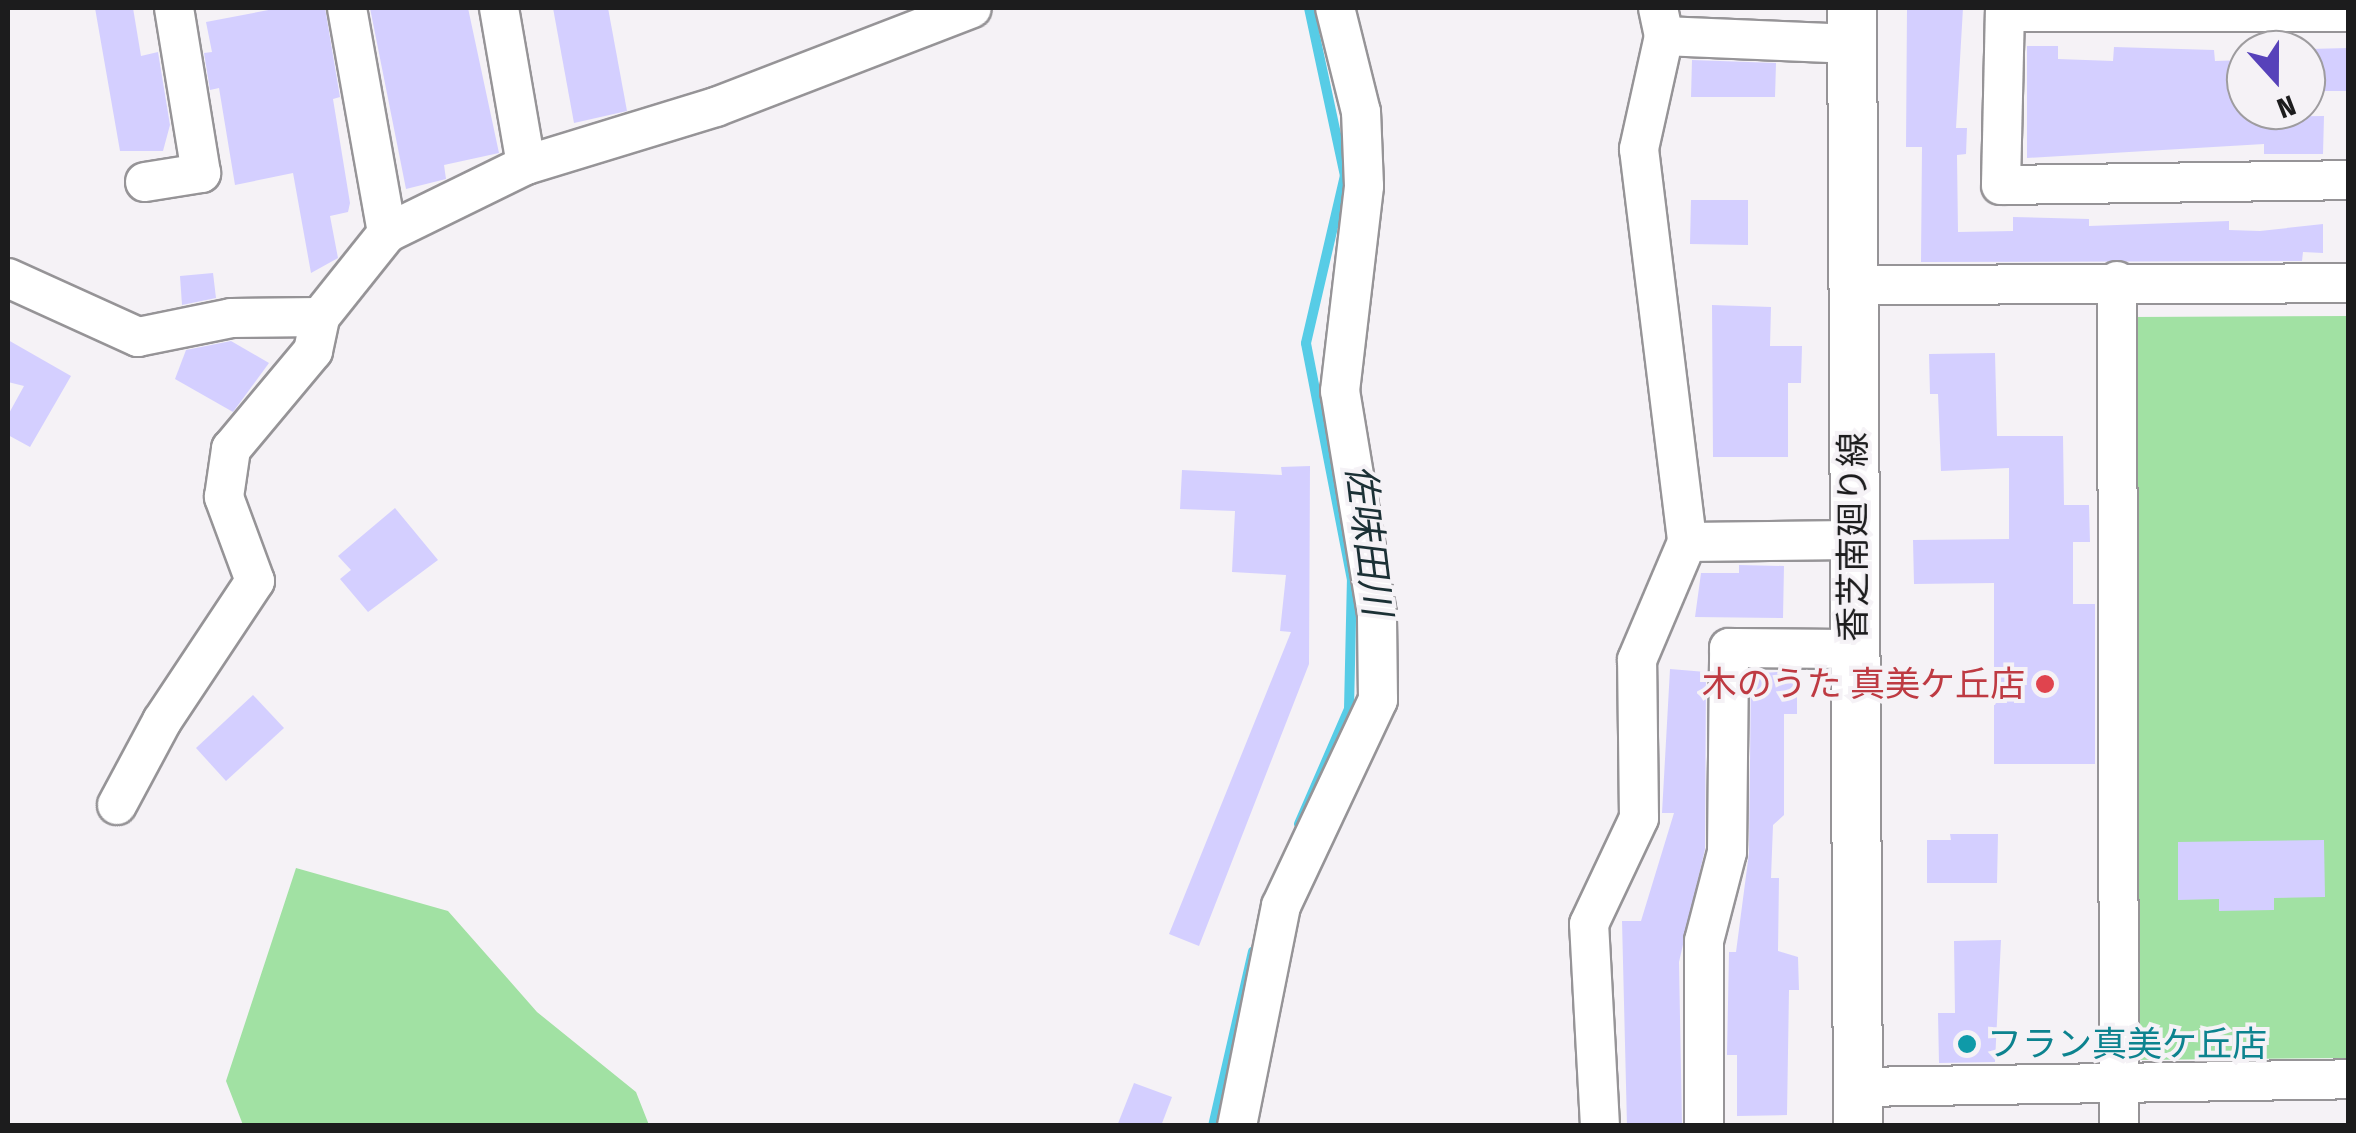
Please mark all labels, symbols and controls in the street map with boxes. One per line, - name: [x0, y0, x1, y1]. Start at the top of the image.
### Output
- north arrow: [2226, 30, 2326, 130]
- text: N: [2272, 88, 2300, 125]
- street label: 香芝南廻り線: [1832, 432, 1874, 642]
- water label: 佐味田川: [1336, 462, 1400, 618]
- place label: 木のうた 真美ケ丘店: [1702, 663, 2025, 705]
- marker: 木のうた 真美ケ丘店: [2034, 673, 2056, 695]
- place label: フラン真美ケ丘店: [1987, 1023, 2267, 1065]
- marker: フラン真美ケ丘店: [1956, 1033, 1978, 1055]

